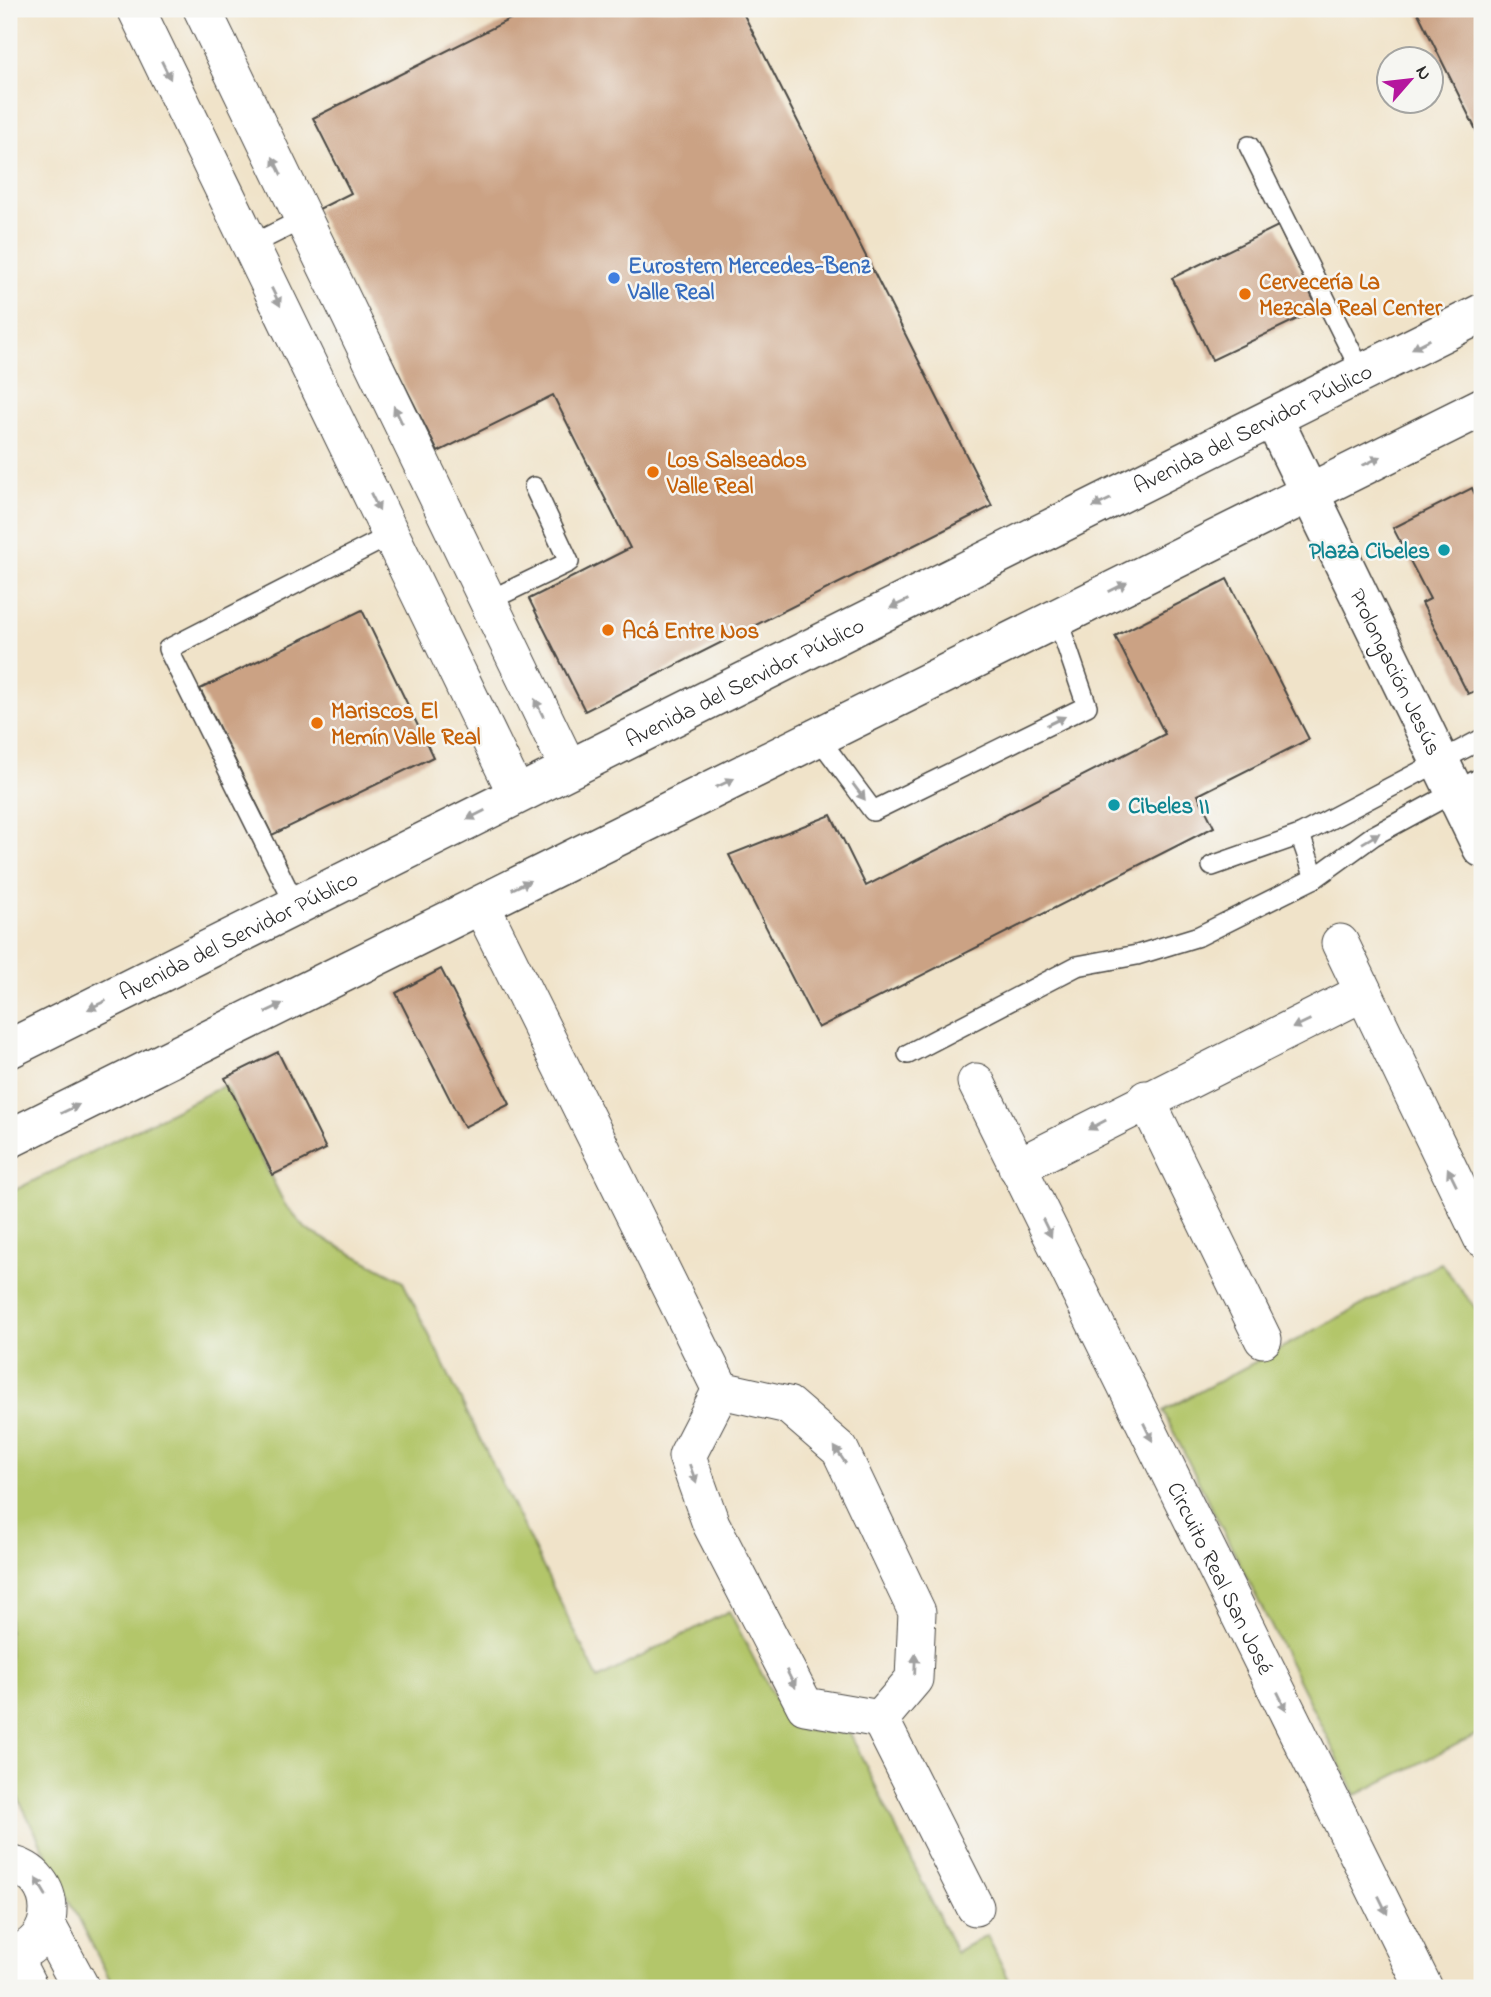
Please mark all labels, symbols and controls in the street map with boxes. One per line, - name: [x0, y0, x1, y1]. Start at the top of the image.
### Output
- north arrow: [1376, 46, 1446, 116]
- one-way arrow: [160, 60, 172, 80]
- text: N: [1408, 61, 1438, 85]
- one-way arrow: [272, 156, 283, 176]
- place label: Eurostern Mercedes-Benz Valle Real: [627, 251, 872, 310]
- place label: Cervecería La Mezcala Real Center: [1259, 267, 1443, 326]
- marker: Eurostern Mercedes-Benz Valle Real: [606, 270, 622, 286]
- marker: Cervecería La Mezcala Real Center: [1237, 286, 1253, 302]
- one-way arrow: [270, 287, 282, 307]
- one-way arrow: [1411, 338, 1431, 349]
- street label: Avenida del Servidor Público: [1128, 356, 1379, 504]
- one-way arrow: [392, 405, 403, 425]
- place label: Los Salseados Valle Real: [666, 445, 807, 504]
- one-way arrow: [1362, 455, 1382, 467]
- marker: Los Salseados Valle Real: [645, 464, 661, 480]
- one-way arrow: [369, 492, 381, 512]
- one-way arrow: [1092, 497, 1112, 508]
- place label: Plaza Cibeles: [1309, 536, 1430, 569]
- marker: Plaza Cibeles: [1436, 542, 1452, 558]
- one-way arrow: [1108, 582, 1128, 593]
- street label: Prolongación Jesús: [1339, 584, 1449, 762]
- one-way arrow: [889, 599, 909, 610]
- street label: Avenida del Servidor Público: [620, 610, 871, 757]
- place label: Acá Entre Nos: [622, 616, 759, 649]
- marker: Acá Entre Nos: [600, 622, 616, 638]
- place label: Mariscos El Memín Valle Real: [331, 696, 481, 755]
- one-way arrow: [534, 698, 545, 718]
- marker: Mariscos El Memín Valle Real: [309, 715, 325, 731]
- one-way arrow: [1046, 715, 1066, 726]
- one-way arrow: [715, 778, 735, 789]
- one-way arrow: [851, 782, 866, 800]
- place label: Cibeles II: [1128, 791, 1210, 824]
- marker: Cibeles II: [1106, 797, 1122, 813]
- one-way arrow: [466, 810, 486, 821]
- one-way arrow: [1361, 832, 1380, 844]
- street label: Avenida del Servidor Público: [114, 863, 364, 1010]
- one-way arrow: [511, 879, 531, 890]
- one-way arrow: [87, 999, 107, 1010]
- one-way arrow: [264, 1002, 284, 1013]
- one-way arrow: [1291, 1018, 1311, 1029]
- one-way arrow: [60, 1103, 80, 1114]
- one-way arrow: [1087, 1118, 1107, 1130]
- one-way arrow: [1447, 1167, 1458, 1187]
- one-way arrow: [1042, 1218, 1053, 1238]
- one-way arrow: [1143, 1422, 1154, 1442]
- one-way arrow: [833, 1446, 847, 1464]
- one-way arrow: [688, 1463, 699, 1484]
- street label: Circuito Real San José: [1157, 1477, 1281, 1682]
- one-way arrow: [909, 1653, 921, 1675]
- one-way arrow: [785, 1669, 797, 1688]
- one-way arrow: [1276, 1691, 1287, 1711]
- one-way arrow: [35, 1878, 47, 1897]
- one-way arrow: [1377, 1895, 1388, 1915]

